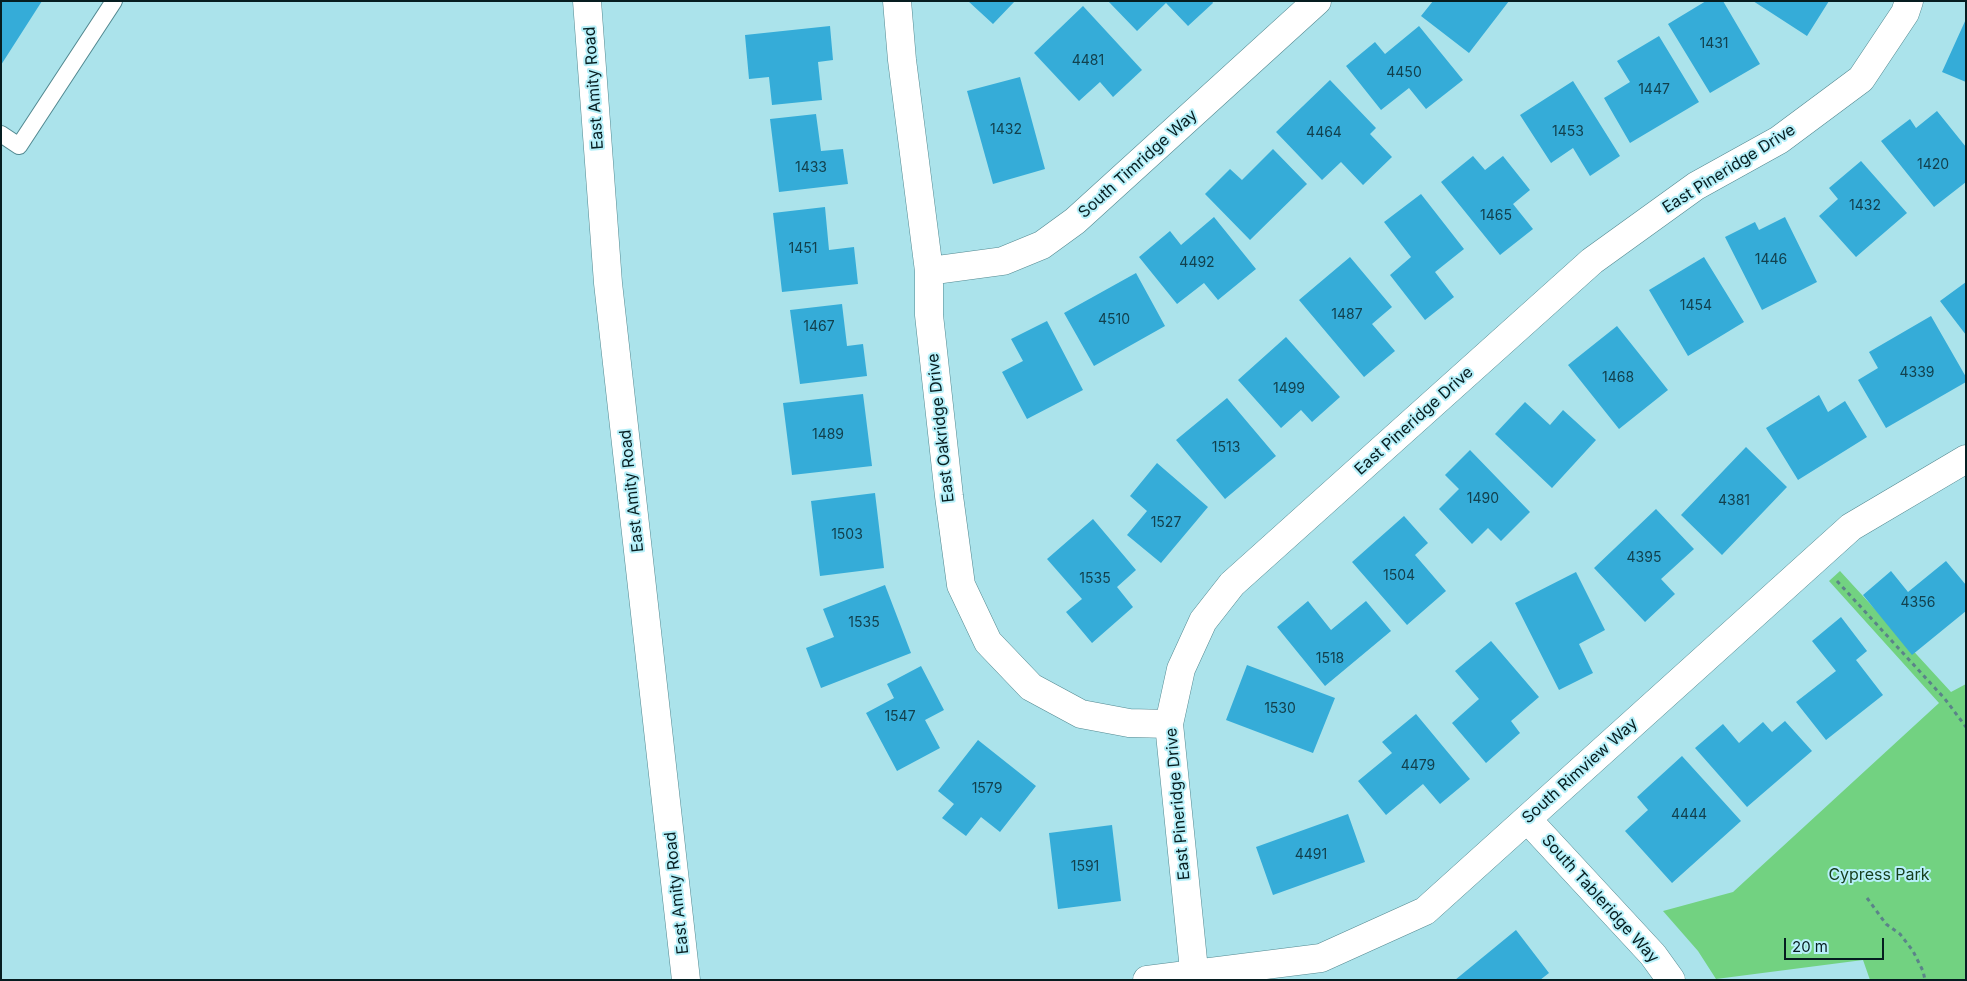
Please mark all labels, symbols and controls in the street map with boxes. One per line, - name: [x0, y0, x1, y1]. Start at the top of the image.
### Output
- street label: East Amity Road: [580, 26, 608, 150]
- house number: 1431: [1699, 36, 1729, 52]
- house number: 4481: [1072, 53, 1104, 69]
- house number: 4450: [1386, 65, 1422, 81]
- house number: 1447: [1638, 82, 1670, 98]
- street label: South Timridge Way: [1075, 106, 1201, 222]
- street label: East Pineridge Drive: [1659, 120, 1799, 218]
- house number: 1432: [990, 122, 1022, 138]
- house number: 1453: [1552, 124, 1584, 140]
- house number: 4464: [1306, 125, 1342, 141]
- house number: 1420: [1917, 157, 1949, 173]
- house number: 1433: [795, 160, 827, 176]
- house number: 1432: [1849, 198, 1881, 214]
- house number: 1465: [1480, 208, 1512, 224]
- house number: 1451: [789, 241, 817, 257]
- house number: 1446: [1755, 252, 1787, 268]
- house number: 4492: [1179, 255, 1215, 271]
- house number: 1454: [1680, 298, 1712, 314]
- house number: 1487: [1331, 307, 1363, 323]
- house number: 4510: [1098, 312, 1130, 328]
- house number: 1467: [803, 319, 835, 335]
- street label: East Oakridge Drive: [924, 352, 958, 504]
- street label: East Pineridge Drive: [1351, 363, 1477, 479]
- house number: 4339: [1899, 365, 1935, 381]
- house number: 1468: [1602, 370, 1634, 386]
- house number: 1499: [1273, 381, 1305, 397]
- house number: 1489: [812, 427, 844, 443]
- street label: East Amity Road: [616, 429, 648, 553]
- house number: 1513: [1212, 440, 1240, 456]
- house number: 1490: [1467, 491, 1499, 507]
- house number: 4381: [1718, 493, 1750, 509]
- house number: 1527: [1151, 515, 1181, 531]
- house number: 1503: [831, 527, 863, 543]
- house number: 4395: [1627, 550, 1661, 566]
- house number: 1504: [1383, 568, 1415, 584]
- house number: 1535: [1079, 571, 1111, 587]
- house number: 4356: [1901, 595, 1935, 611]
- house number: 1535: [848, 615, 880, 631]
- house number: 1518: [1316, 651, 1344, 667]
- house number: 1530: [1264, 701, 1296, 717]
- house number: 1547: [884, 709, 916, 725]
- street label: South Rimview Way: [1518, 714, 1642, 828]
- street label: East Pineridge Drive: [1162, 727, 1194, 881]
- house number: 4479: [1401, 758, 1435, 774]
- house number: 1579: [972, 781, 1002, 797]
- house number: 4444: [1671, 807, 1707, 823]
- street label: East Amity Road: [661, 831, 693, 955]
- street label: South Tableridge Way: [1537, 831, 1663, 967]
- house number: 4491: [1295, 847, 1327, 863]
- house number: 1591: [1071, 859, 1099, 875]
- park label: Cypress Park: [1828, 865, 1930, 885]
- scale bar: [1787, 928, 1887, 960]
- text: 20 m: [1792, 937, 1828, 956]

